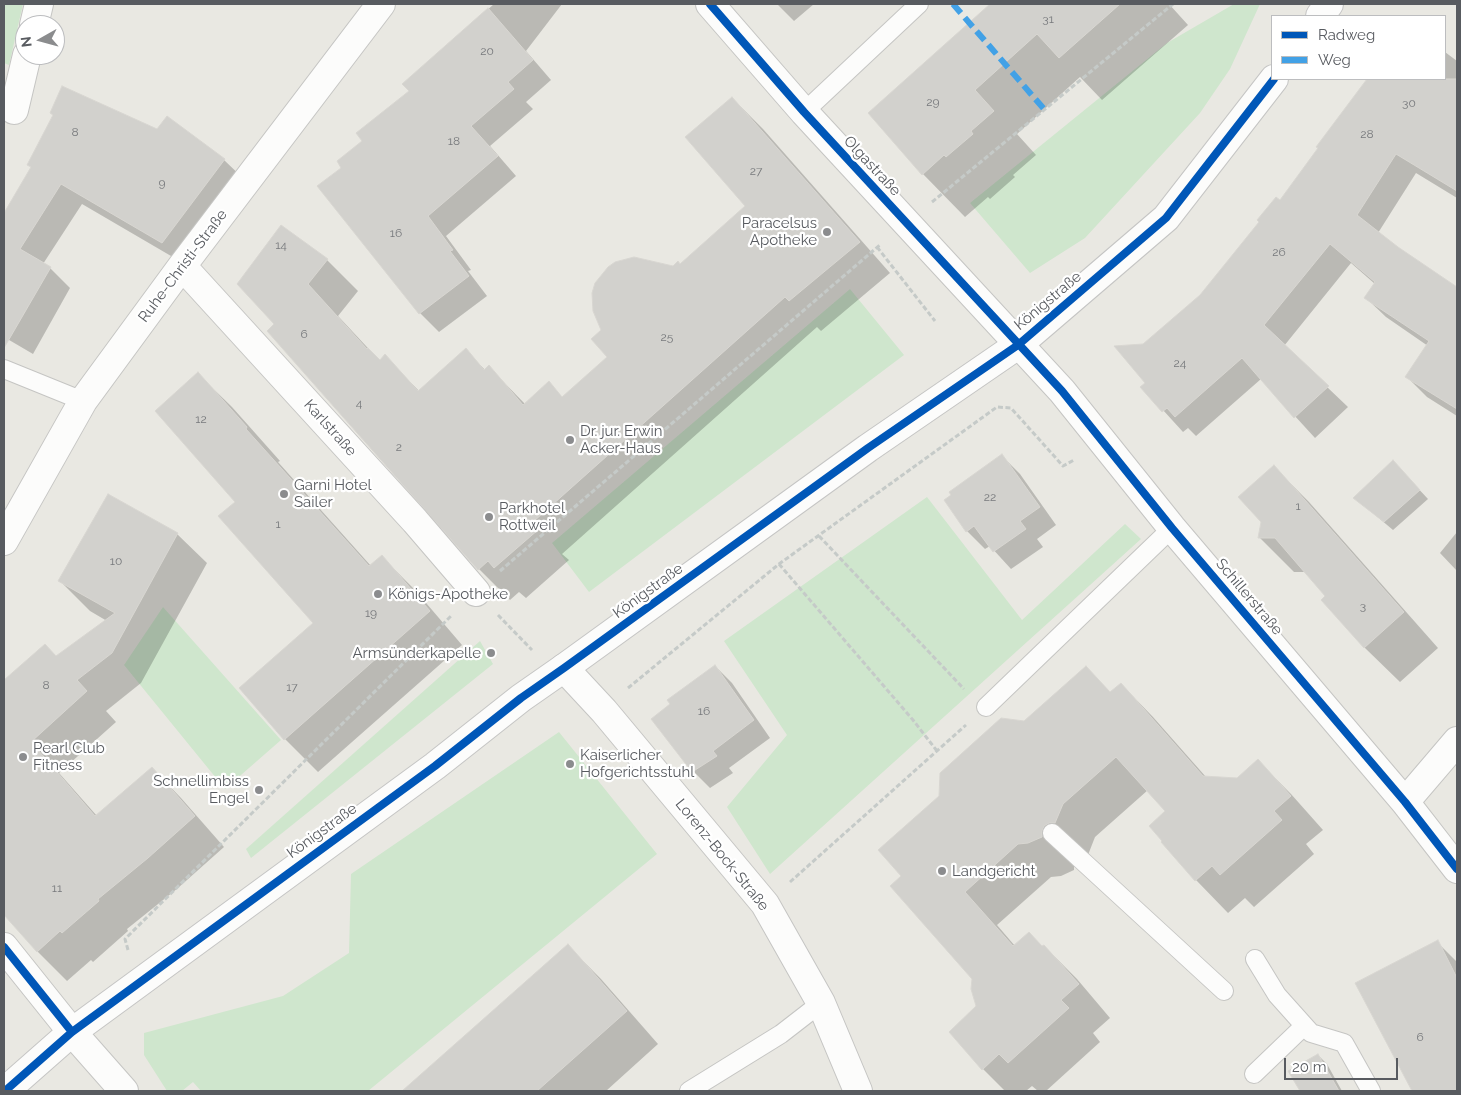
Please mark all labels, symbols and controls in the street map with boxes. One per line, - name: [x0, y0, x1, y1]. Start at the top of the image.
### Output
- house number: 31: [1042, 12, 1054, 26]
- north arrow: [15, 15, 65, 65]
- legend: [1271, 15, 1446, 80]
- text: Radweg: [1318, 26, 1375, 44]
- text: N: [18, 35, 35, 48]
- house number: 20: [480, 44, 494, 58]
- text: Weg: [1318, 51, 1351, 69]
- house number: 29: [926, 95, 940, 109]
- house number: 30: [1402, 96, 1416, 110]
- house number: 8: [71, 125, 79, 139]
- house number: 28: [1360, 127, 1374, 141]
- street label: Olgastraße: [840, 132, 904, 200]
- house number: 18: [448, 134, 460, 148]
- house number: 27: [750, 164, 762, 178]
- house number: 9: [158, 176, 166, 190]
- street label: Ruhe-Christi-Straße: [135, 206, 231, 326]
- place label: Paracelsus Apotheke: [742, 214, 817, 249]
- house number: 16: [390, 226, 402, 240]
- marker: Paracelsus Apotheke: [821, 226, 833, 238]
- house number: 14: [275, 238, 287, 252]
- house number: 26: [1272, 245, 1286, 259]
- street label: Königstraße: [1011, 268, 1085, 334]
- house number: 6: [300, 327, 308, 341]
- house number: 25: [661, 330, 673, 344]
- house number: 24: [1174, 356, 1186, 370]
- street label: Karlstraße: [300, 396, 360, 460]
- house number: 4: [356, 396, 362, 410]
- house number: 12: [195, 412, 207, 426]
- place label: Dr. jur. Erwin Acker-Haus: [580, 422, 662, 457]
- marker: Dr. jur. Erwin Acker-Haus: [564, 434, 576, 446]
- house number: 2: [396, 440, 402, 454]
- place label: Garni Hotel Sailer: [294, 476, 372, 511]
- marker: Garni Hotel Sailer: [278, 488, 290, 500]
- house number: 22: [984, 490, 996, 504]
- place label: Parkhotel Rottweil: [499, 499, 565, 534]
- house number: 1: [1295, 499, 1301, 513]
- marker: Parkhotel Rottweil: [483, 511, 495, 523]
- house number: 1: [275, 517, 281, 531]
- house number: 10: [110, 554, 122, 568]
- street label: Schillerstraße: [1212, 555, 1286, 639]
- street label: Königstraße: [609, 560, 687, 622]
- place label: Königs-Apotheke: [388, 585, 508, 603]
- marker: Königs-Apotheke: [372, 588, 384, 600]
- house number: 3: [1360, 599, 1366, 613]
- house number: 19: [365, 606, 377, 620]
- place label: Armsünderkapelle: [352, 644, 481, 662]
- marker: Armsünderkapelle: [485, 647, 497, 659]
- house number: 8: [42, 678, 50, 692]
- house number: 17: [286, 680, 298, 694]
- house number: 16: [698, 704, 710, 718]
- place label: Pearl Club Fitness: [33, 739, 105, 774]
- place label: Kaiserlicher Hofgerichtsstuhl: [580, 746, 694, 781]
- marker: Pearl Club Fitness: [17, 751, 29, 763]
- marker: Kaiserlicher Hofgerichtsstuhl: [564, 758, 576, 770]
- place label: Schnellimbiss Engel: [153, 772, 249, 807]
- marker: Schnellimbiss Engel: [253, 784, 265, 796]
- street label: Lorenz-Bock-Straße: [671, 795, 773, 915]
- street label: Königstraße: [283, 800, 361, 862]
- place label: Landgericht: [952, 862, 1036, 880]
- marker: Landgericht: [936, 865, 948, 877]
- house number: 11: [52, 881, 62, 895]
- house number: 6: [1416, 1030, 1424, 1044]
- scale bar: [1286, 1048, 1400, 1080]
- text: 20 m: [1292, 1058, 1327, 1076]

